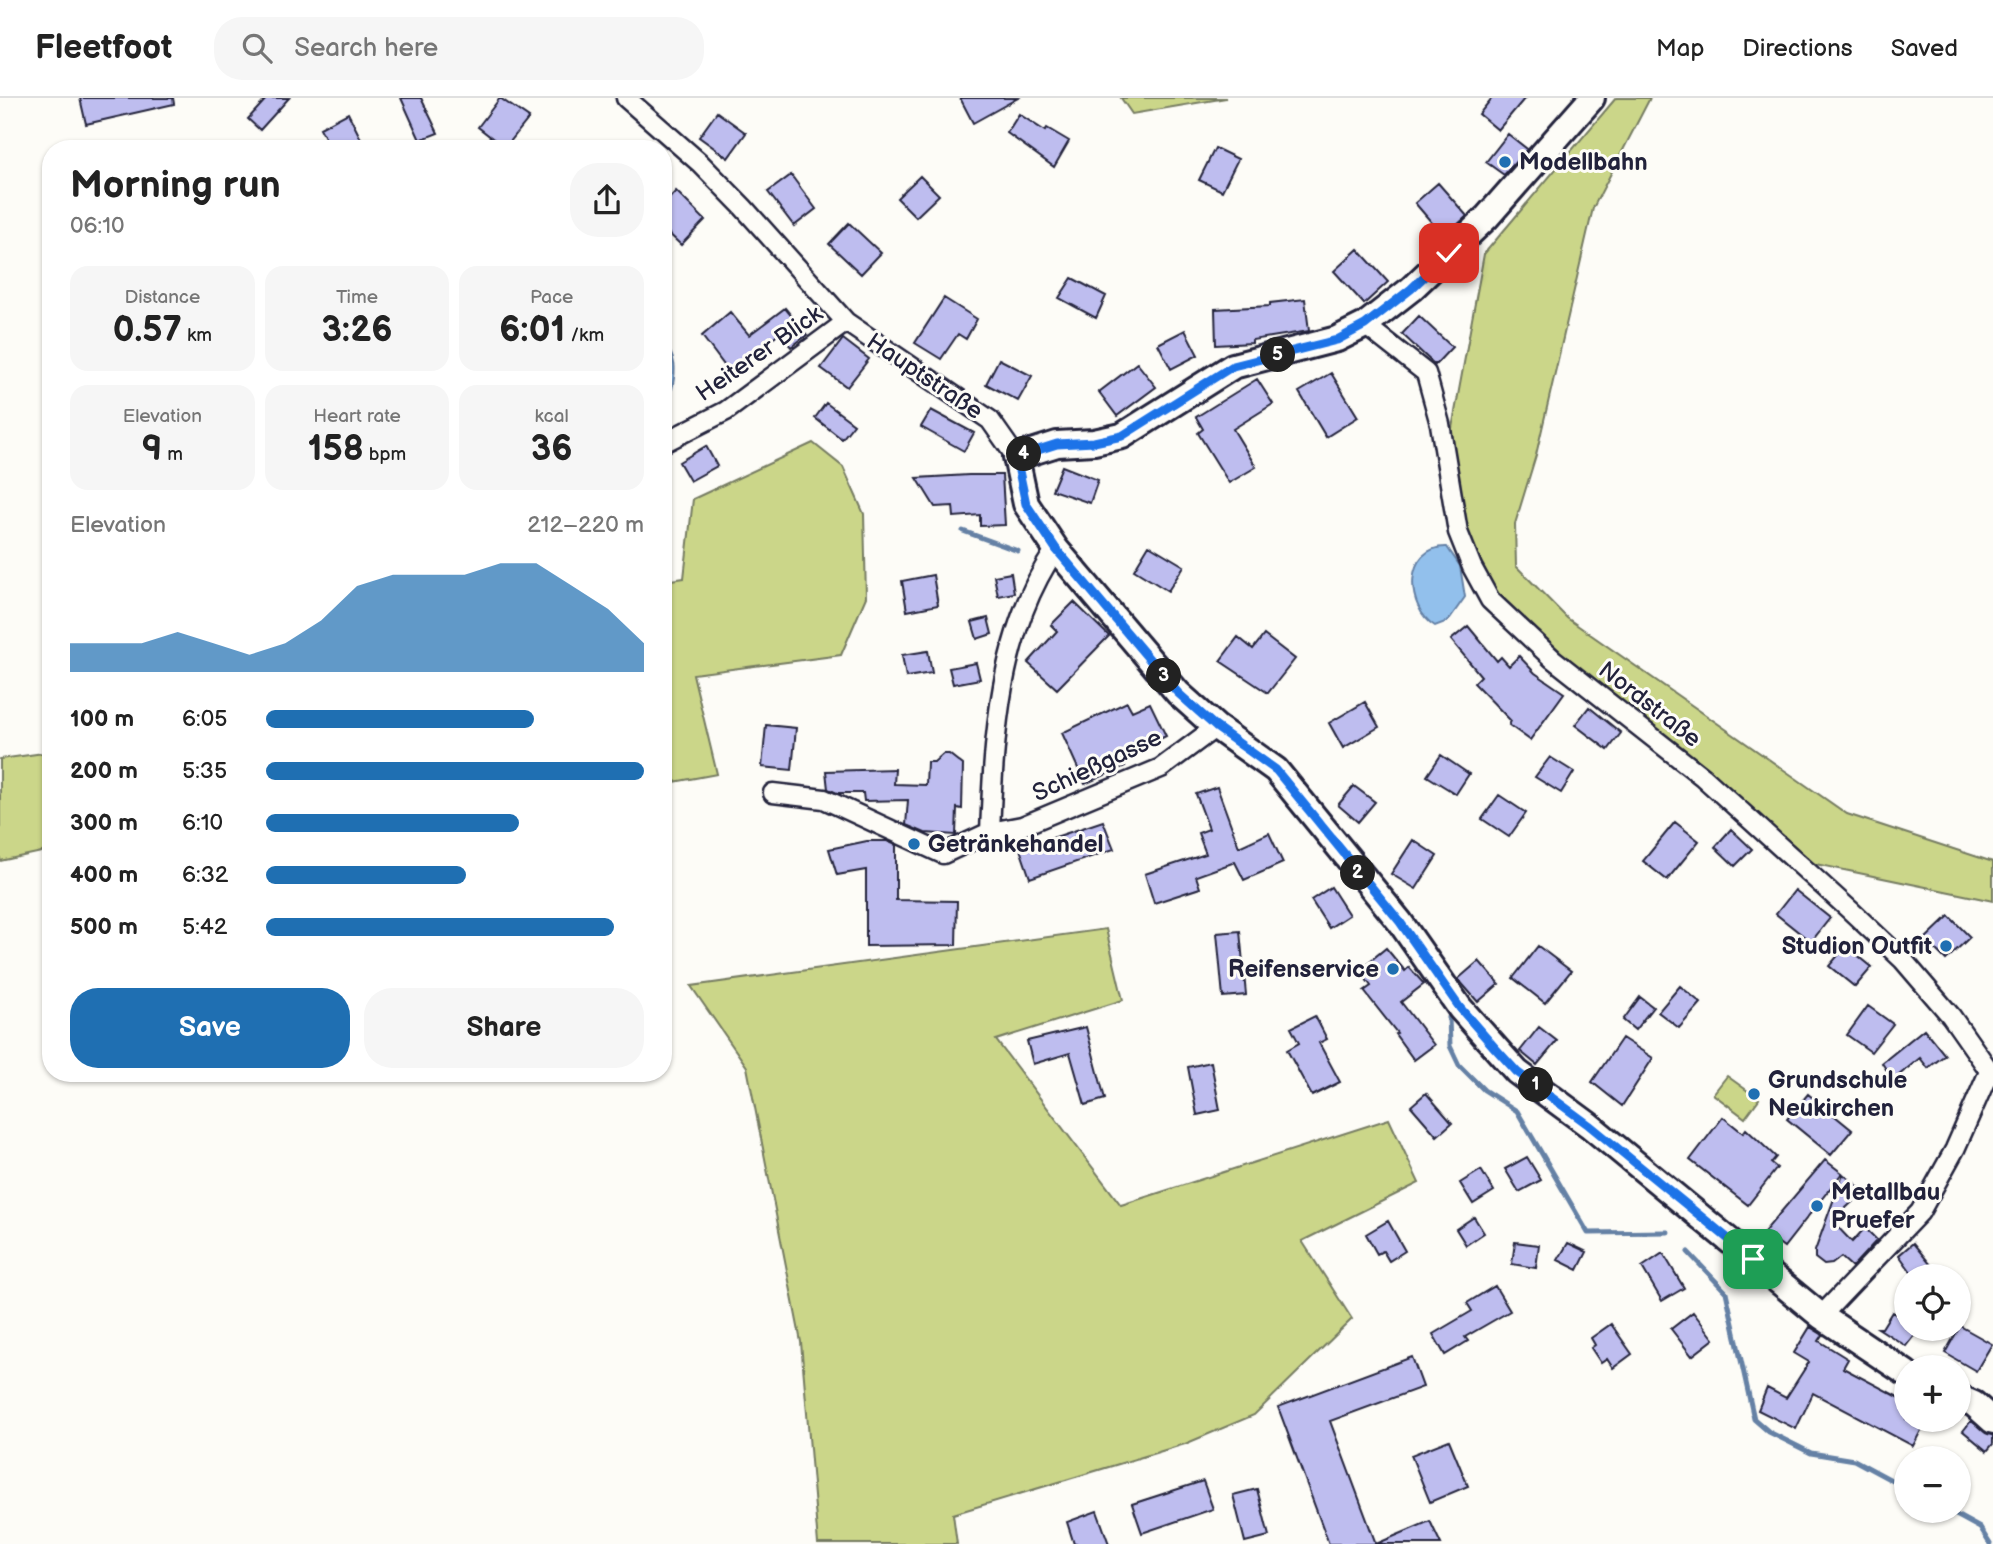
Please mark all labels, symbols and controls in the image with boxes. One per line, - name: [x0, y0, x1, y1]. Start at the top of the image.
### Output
- search box: [214, 17, 704, 80]
- text: Fleetfoot: [35, 28, 172, 68]
- icon: search: [238, 29, 276, 67]
- text: Search here: [294, 33, 438, 64]
- text: Map: [1656, 34, 1704, 63]
- text: Directions: [1742, 34, 1853, 63]
- text: Saved: [1891, 34, 1958, 63]
- place label: Modellbahn: [1519, 148, 1648, 177]
- marker: Modellbahn: [1497, 154, 1513, 170]
- text: Morning run: [70, 163, 281, 208]
- button: share: [570, 163, 644, 237]
- text: 06:10: [70, 212, 125, 240]
- pin: [1419, 223, 1479, 283]
- icon: check: [1430, 234, 1468, 272]
- text: Distance: [124, 286, 200, 309]
- text: Time: [336, 286, 378, 309]
- text: Pace: [530, 286, 573, 309]
- street label: Heiterer Blick: [690, 299, 828, 408]
- text: 0.57: [113, 309, 182, 352]
- text: 3:26: [321, 309, 393, 352]
- text: 6:01: [499, 309, 565, 352]
- text: km: [182, 324, 212, 347]
- text: /km: [565, 324, 604, 347]
- street label: Hauptstraße: [861, 327, 988, 426]
- pin: 5: [1260, 338, 1296, 372]
- text: 5: [1272, 343, 1283, 366]
- text: Elevation: [123, 405, 202, 428]
- text: Heart rate: [313, 405, 401, 428]
- text: kcal: [535, 405, 569, 428]
- text: 9: [142, 428, 162, 471]
- text: 158: [308, 428, 364, 471]
- text: 36: [531, 428, 572, 471]
- pin: 4: [1006, 436, 1042, 472]
- text: 4: [1018, 442, 1029, 465]
- text: m: [162, 443, 183, 466]
- text: bpm: [364, 443, 406, 466]
- text: Elevation: [70, 511, 166, 539]
- text: 212–220 m: [527, 511, 644, 539]
- street label: Nordstraße: [1593, 655, 1707, 753]
- pin: 3: [1146, 658, 1182, 694]
- text: 3: [1158, 664, 1169, 687]
- text: 100 m: [70, 705, 134, 733]
- text: 6:05: [182, 705, 227, 733]
- street label: Schießgasse: [1028, 723, 1166, 808]
- text: 200 m: [70, 757, 138, 785]
- text: 5:35: [182, 757, 227, 785]
- text: 300 m: [70, 809, 138, 837]
- text: 6:10: [182, 809, 223, 837]
- place label: Getränkehandel: [928, 830, 1104, 859]
- marker: Getränkehandel: [906, 836, 922, 852]
- pin: 2: [1340, 856, 1376, 890]
- text: 400 m: [70, 861, 138, 889]
- text: 6:32: [182, 861, 228, 889]
- text: 2: [1352, 861, 1363, 884]
- text: 500 m: [70, 913, 138, 941]
- text: 5:42: [182, 913, 227, 941]
- place label: Studion Outfit: [1782, 932, 1932, 961]
- marker: Studion Outfit: [1938, 938, 1954, 954]
- place label: Reifenservice: [1228, 955, 1379, 984]
- marker: Reifenservice: [1385, 961, 1401, 977]
- button: Save: [70, 988, 350, 1068]
- button: Share: [364, 988, 644, 1068]
- place label: Grundschule Neukirchen: [1768, 1066, 1908, 1123]
- pin: 1: [1518, 1068, 1554, 1102]
- text: 1: [1532, 1073, 1540, 1096]
- marker: Grundschule Neukirchen: [1746, 1086, 1762, 1102]
- place label: Metallbau Pruefer: [1831, 1178, 1940, 1235]
- marker: Metallbau Pruefer: [1809, 1198, 1825, 1214]
- pin: [1723, 1229, 1783, 1289]
- icon: arrive: [1734, 1240, 1772, 1278]
- map controls: [1894, 1264, 1971, 1523]
- button: locate: [1894, 1264, 1971, 1341]
- button: +: [1894, 1355, 1971, 1432]
- button: −: [1894, 1446, 1971, 1523]

